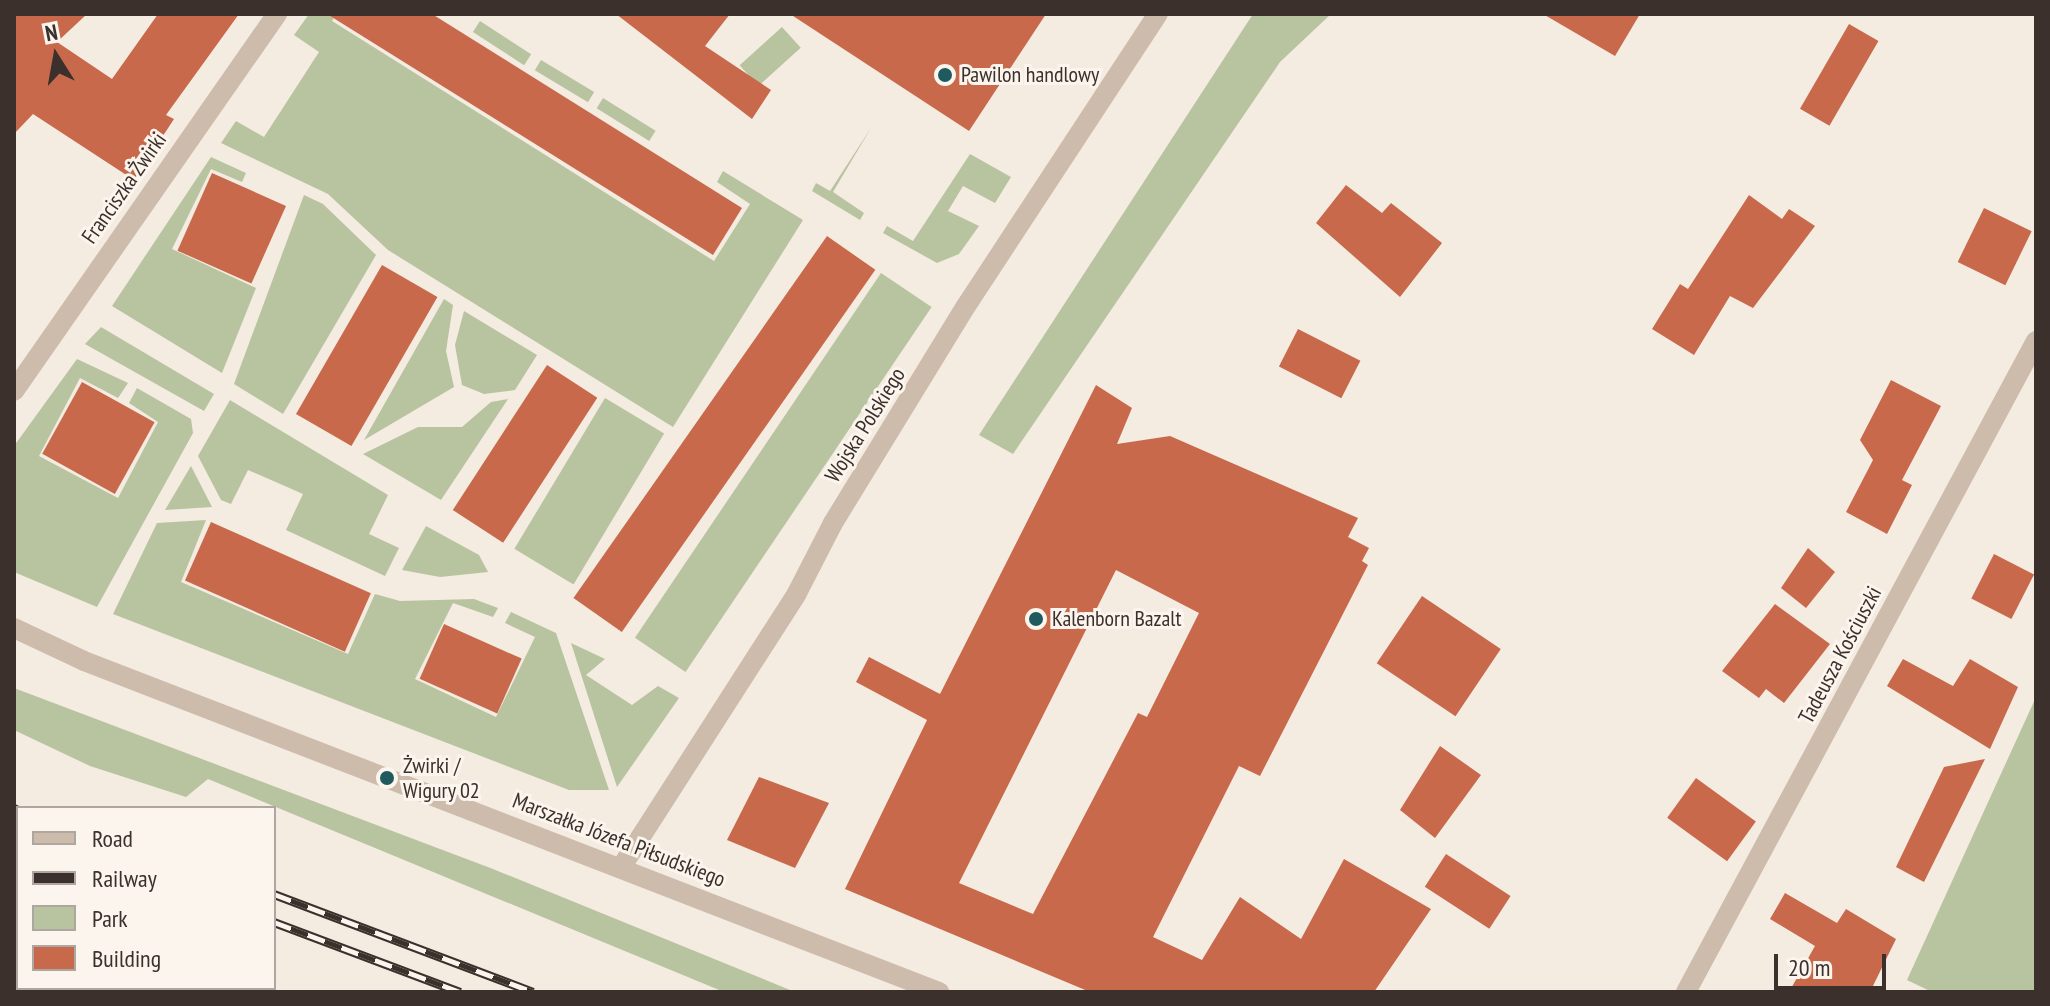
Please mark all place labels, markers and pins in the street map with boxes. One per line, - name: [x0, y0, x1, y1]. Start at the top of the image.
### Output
- place label: Pawilon handlowy: [961, 62, 1099, 88]
- marker: Pawilon handlowy: [936, 66, 954, 84]
- place label: Kalenborn Bazalt: [1052, 606, 1182, 632]
- marker: Kalenborn Bazalt: [1027, 610, 1045, 628]
- place label: Żwirki / Wigury 02: [403, 752, 480, 804]
- marker: Żwirki / Wigury 02: [378, 769, 396, 787]

